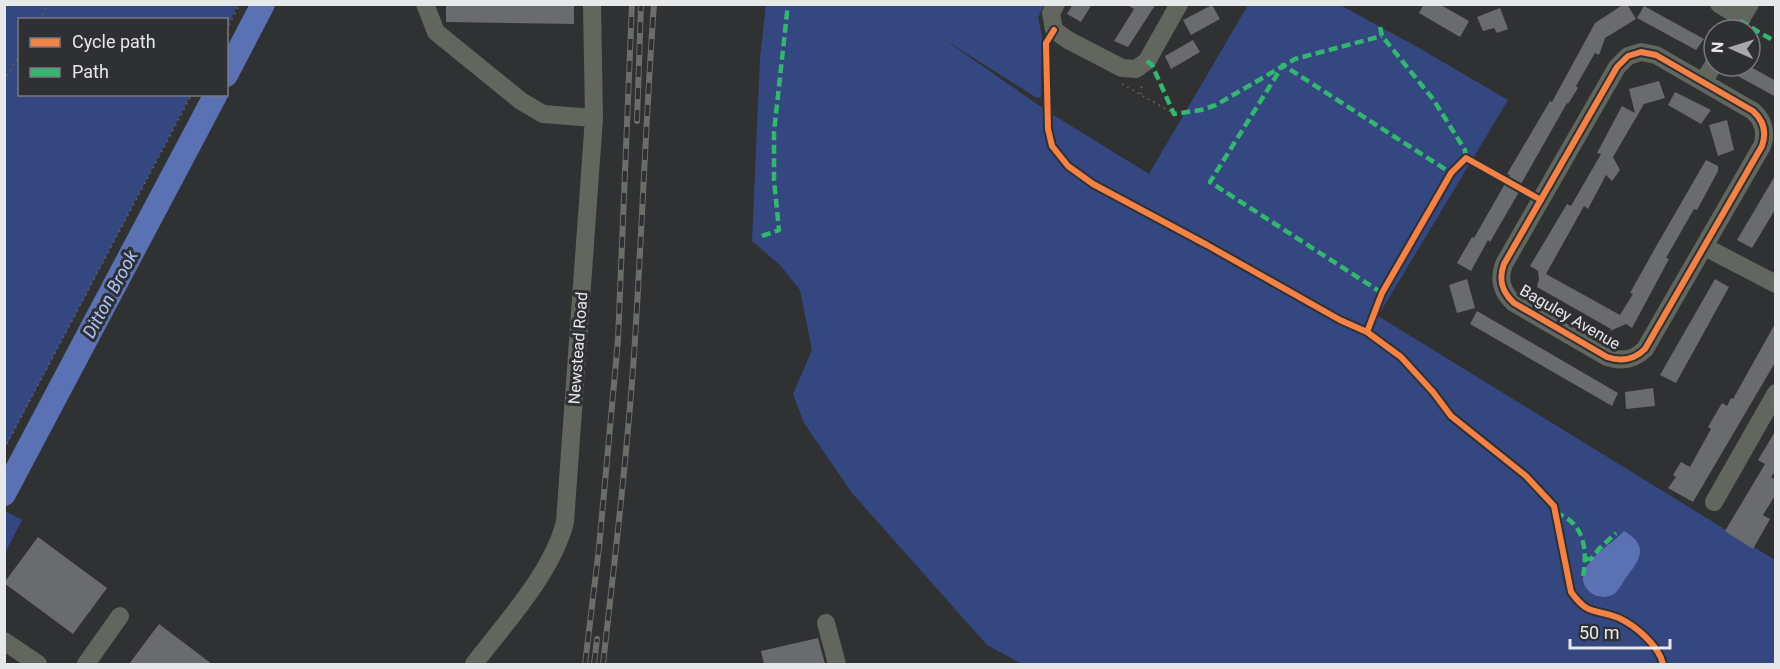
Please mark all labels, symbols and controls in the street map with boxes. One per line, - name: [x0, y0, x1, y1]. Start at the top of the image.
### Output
- legend: [18, 18, 228, 96]
- north arrow: [1702, 18, 1762, 78]
- text: Cycle path: [72, 31, 156, 52]
- text: N: [1708, 41, 1727, 53]
- text: Path: [72, 61, 109, 82]
- water label: Ditton Brook: [78, 246, 142, 341]
- street label: Baguley Avenue: [1516, 281, 1624, 353]
- street label: Newstead Road: [565, 291, 591, 405]
- scale bar: [1570, 612, 1670, 650]
- text: 50 m: [1579, 622, 1619, 643]

